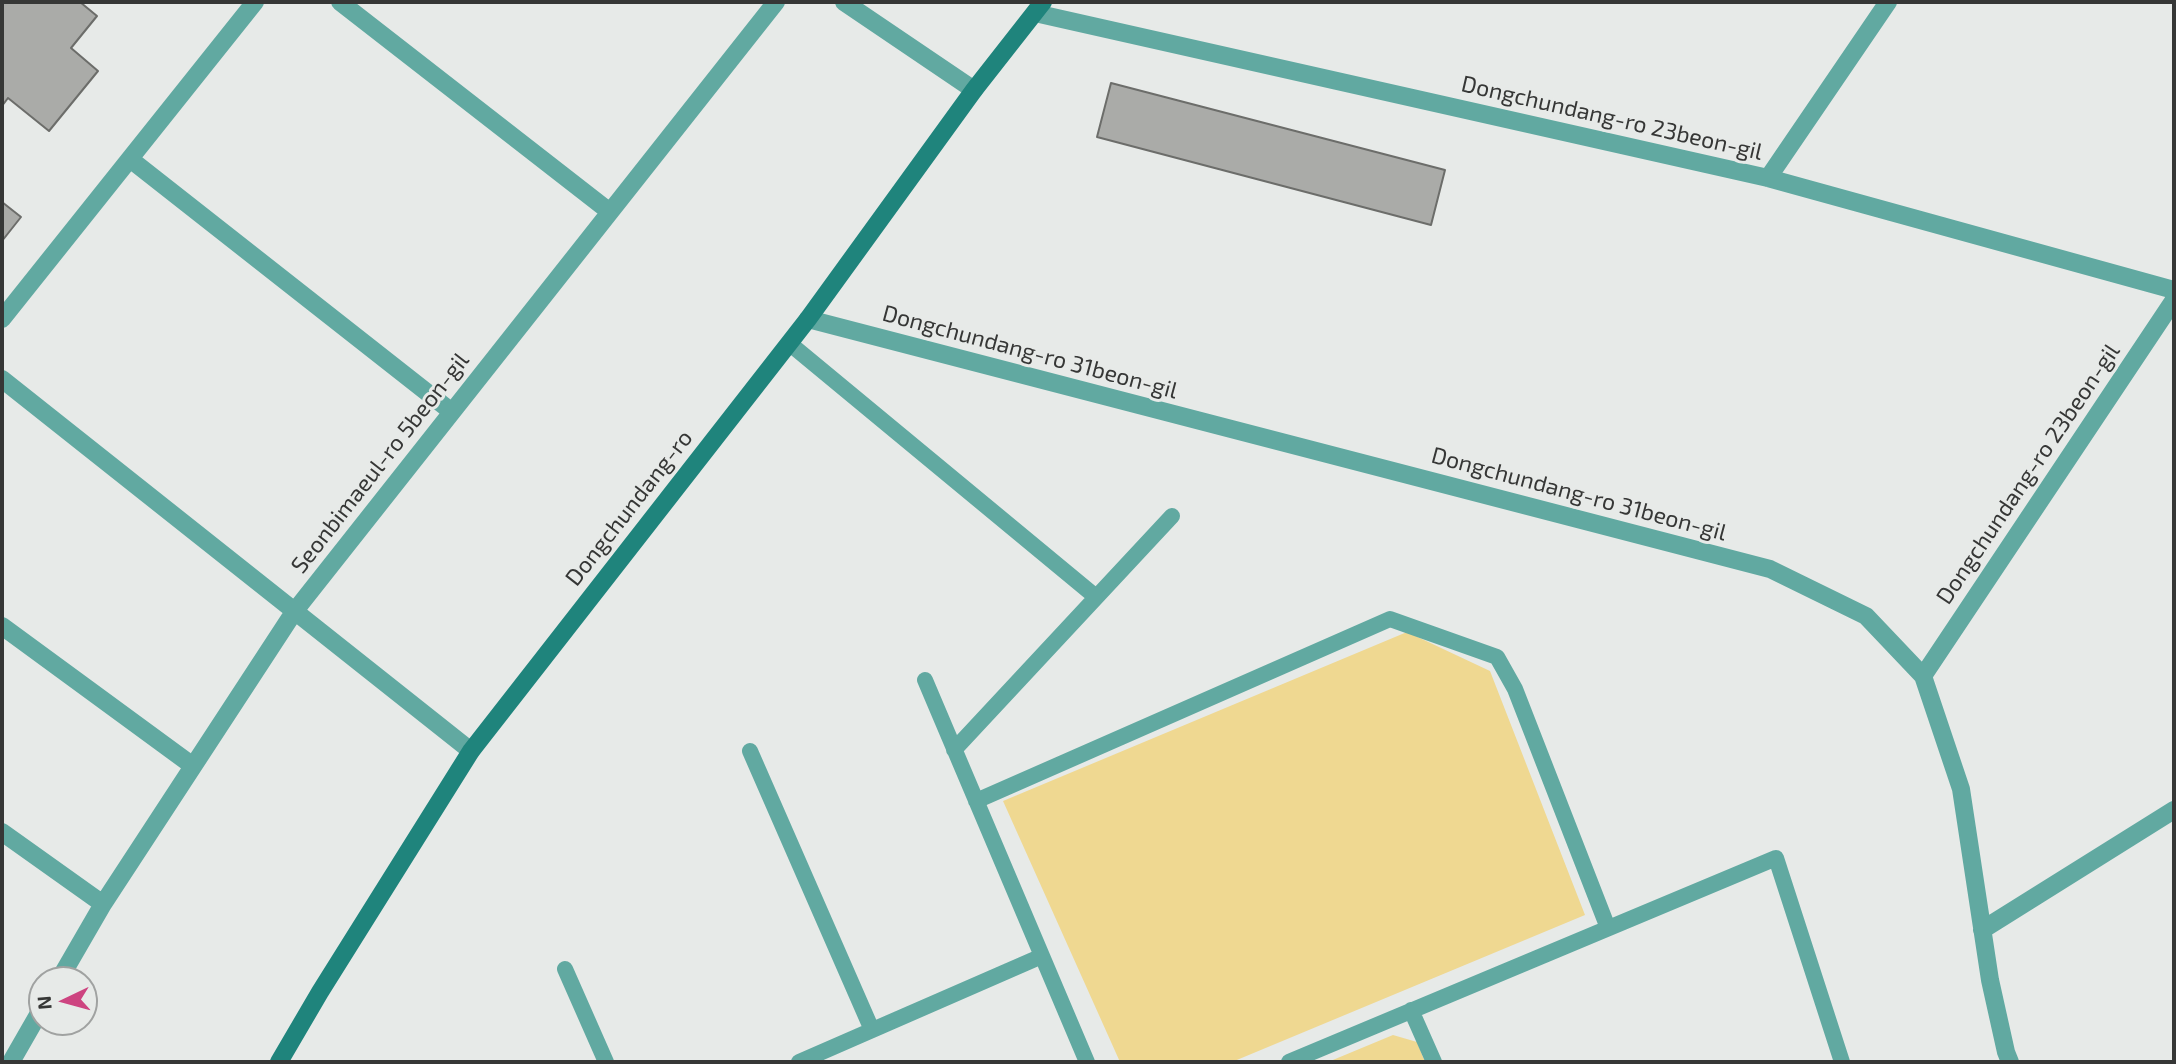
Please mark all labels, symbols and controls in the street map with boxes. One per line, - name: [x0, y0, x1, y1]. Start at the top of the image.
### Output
- street label: Dongchundang-ro 23beon-gil: [1459, 70, 1765, 166]
- street label: Dongchundang-ro 31beon-gil: [879, 299, 1181, 405]
- street label: Dongchundang-ro 23beon-gil: [1930, 338, 2126, 610]
- street label: Seonbimaeul-ro 5beon-gil: [285, 347, 475, 579]
- street label: Dongchundang-ro: [560, 425, 698, 591]
- street label: Dongchundang-ro 31beon-gil: [1428, 441, 1730, 547]
- north arrow: [28, 966, 98, 1036]
- text: N: [32, 995, 56, 1011]

